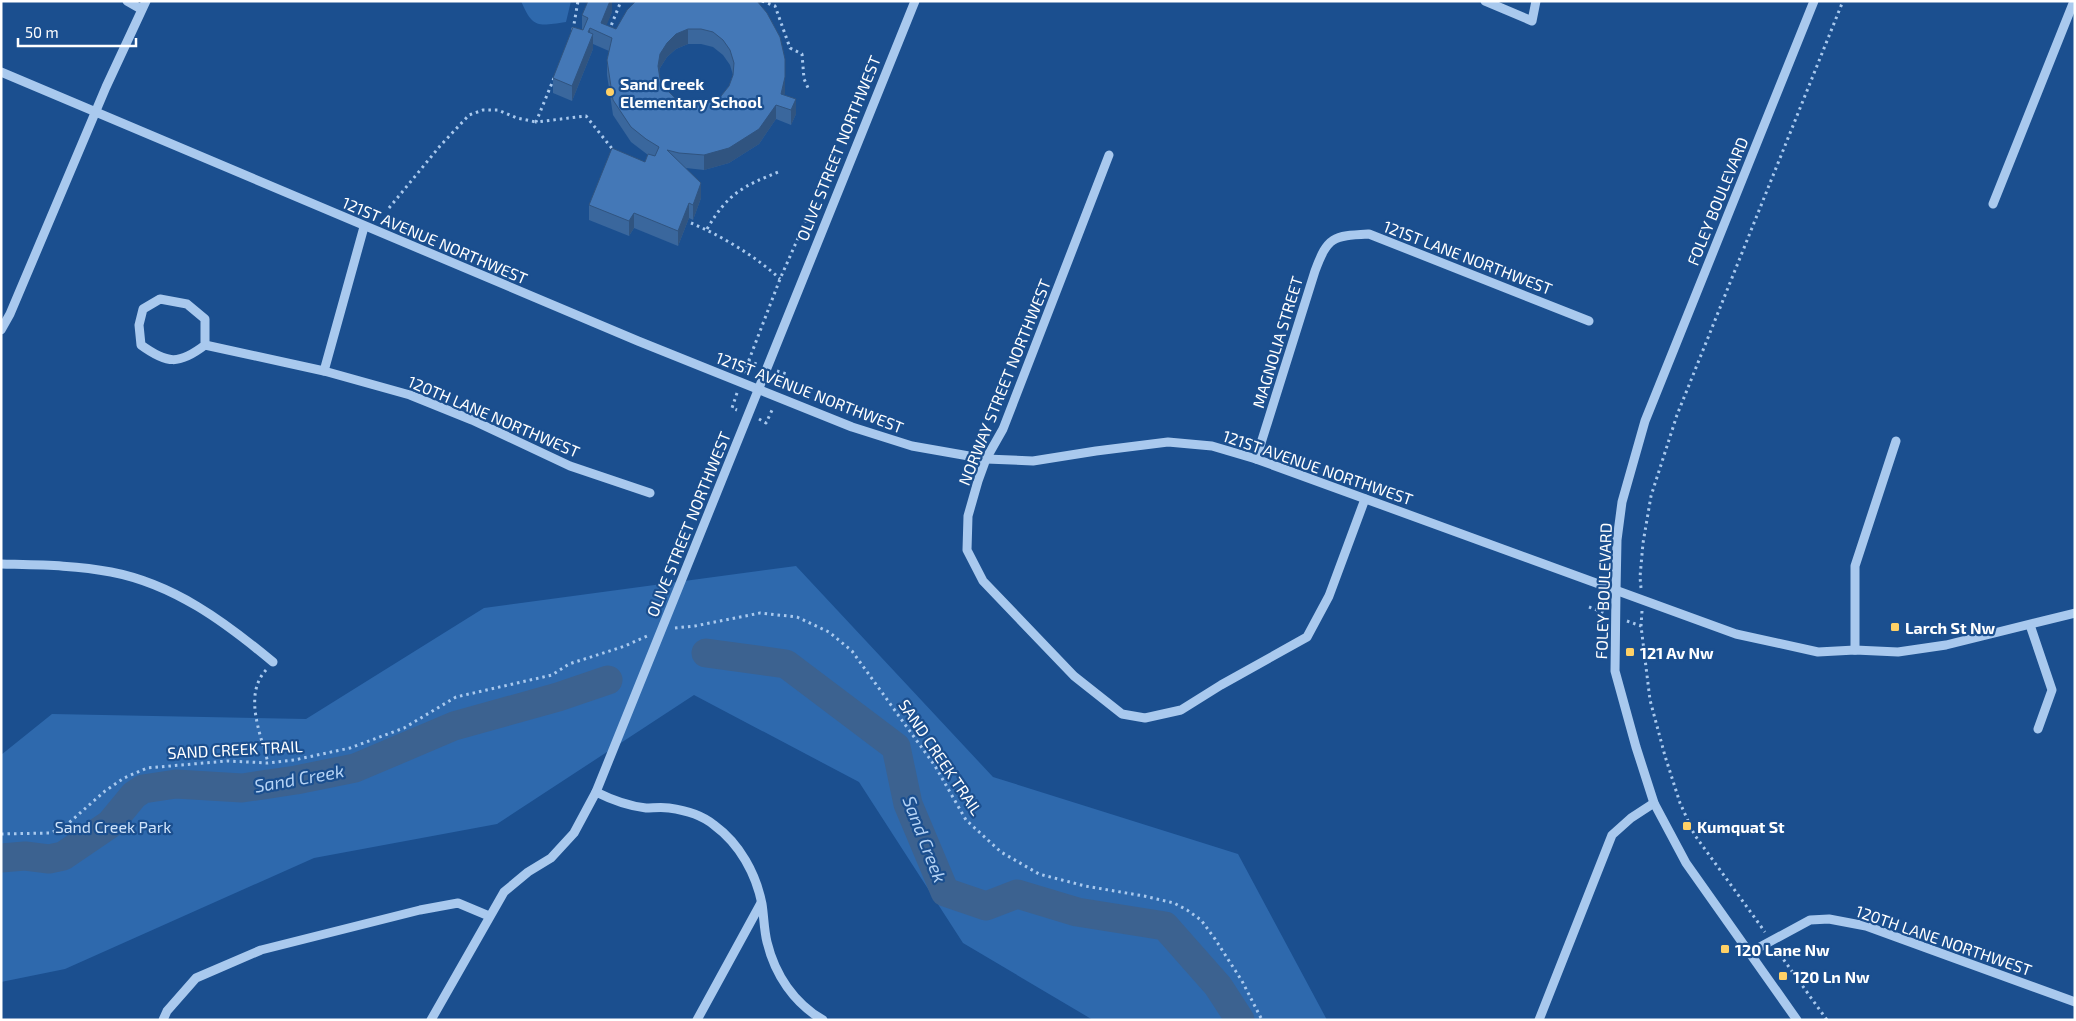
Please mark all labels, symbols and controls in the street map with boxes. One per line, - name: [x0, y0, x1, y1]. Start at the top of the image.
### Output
- scale bar: [18, 15, 135, 47]
- text: 50 m: [25, 23, 59, 41]
- street label: OLIVE STREET NORTHWEST: [792, 53, 884, 243]
- place label: Sand Creek Elementary School: [620, 74, 763, 112]
- marker: Sand Creek Elementary School: [604, 86, 616, 98]
- street label: FOLEY BOULEVARD: [1683, 134, 1751, 268]
- street label: 121ST AVENUE NORTHWEST: [339, 192, 531, 288]
- street label: 121ST LANE NORTHWEST: [1381, 216, 1555, 298]
- street label: MAGNOLIA STREET: [1248, 274, 1306, 410]
- street label: NORWAY STREET NORTHWEST: [954, 276, 1054, 488]
- street label: 121ST AVENUE NORTHWEST: [713, 347, 907, 437]
- street label: 120TH LANE NORTHWEST: [405, 371, 583, 461]
- street label: 121ST AVENUE NORTHWEST: [1221, 426, 1415, 508]
- street label: OLIVE STREET NORTHWEST: [642, 429, 734, 619]
- street label: FOLEY BOULEVARD: [1591, 522, 1615, 660]
- place label: Larch St Nw: [1905, 618, 1996, 637]
- marker: Larch St Nw: [1889, 621, 1901, 633]
- place label: 121 Av Nw: [1640, 643, 1714, 662]
- marker: 121 Av Nw: [1624, 646, 1636, 658]
- street label: SAND CREEK TRAIL: [895, 696, 987, 818]
- street label: SAND CREEK TRAIL: [167, 736, 303, 762]
- water label: Sand Creek: [252, 759, 346, 797]
- water label: Sand Creek: [898, 793, 952, 885]
- park label: Sand Creek Park: [55, 817, 171, 836]
- place label: Kumquat St: [1697, 817, 1785, 836]
- marker: Kumquat St: [1681, 820, 1693, 832]
- street label: 120TH LANE NORTHWEST: [1854, 901, 2034, 979]
- place label: 120 Lane Nw: [1735, 940, 1830, 959]
- marker: 120 Lane Nw: [1719, 943, 1731, 955]
- place label: 120 Ln Nw: [1793, 967, 1870, 986]
- marker: 120 Ln Nw: [1777, 970, 1789, 982]

